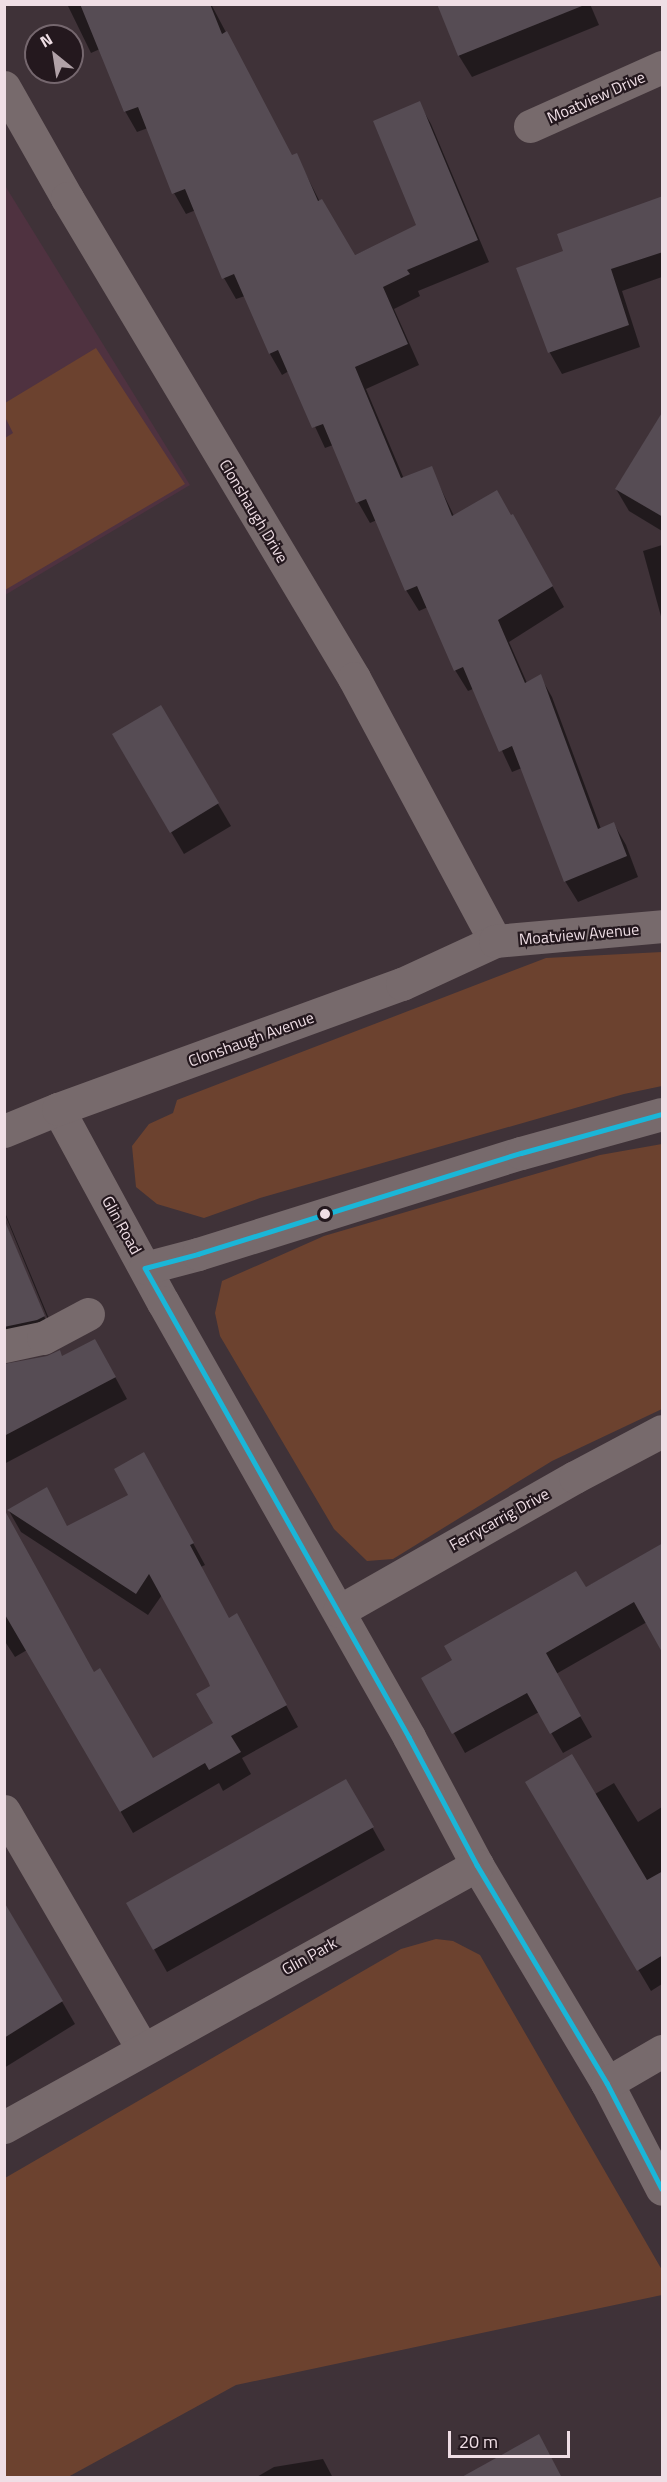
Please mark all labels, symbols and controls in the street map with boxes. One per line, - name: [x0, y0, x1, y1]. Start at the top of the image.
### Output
- north arrow: [24, 24, 84, 84]
- text: N: [35, 27, 57, 53]
- street label: Moatview Drive: [544, 67, 648, 127]
- street label: Clonshaugh Drive: [216, 456, 292, 566]
- street label: Moatview Avenue: [518, 919, 640, 949]
- street label: Clonshaugh Avenue: [186, 1007, 316, 1071]
- street label: Glin Road: [98, 1192, 146, 1258]
- unlabelled marker: [319, 1208, 331, 1220]
- street label: Ferrycarrig Drive: [446, 1484, 552, 1554]
- street label: Glin Park: [278, 1933, 340, 1979]
- scale bar: [451, 2419, 572, 2457]
- text: 20 m: [459, 2428, 498, 2455]

